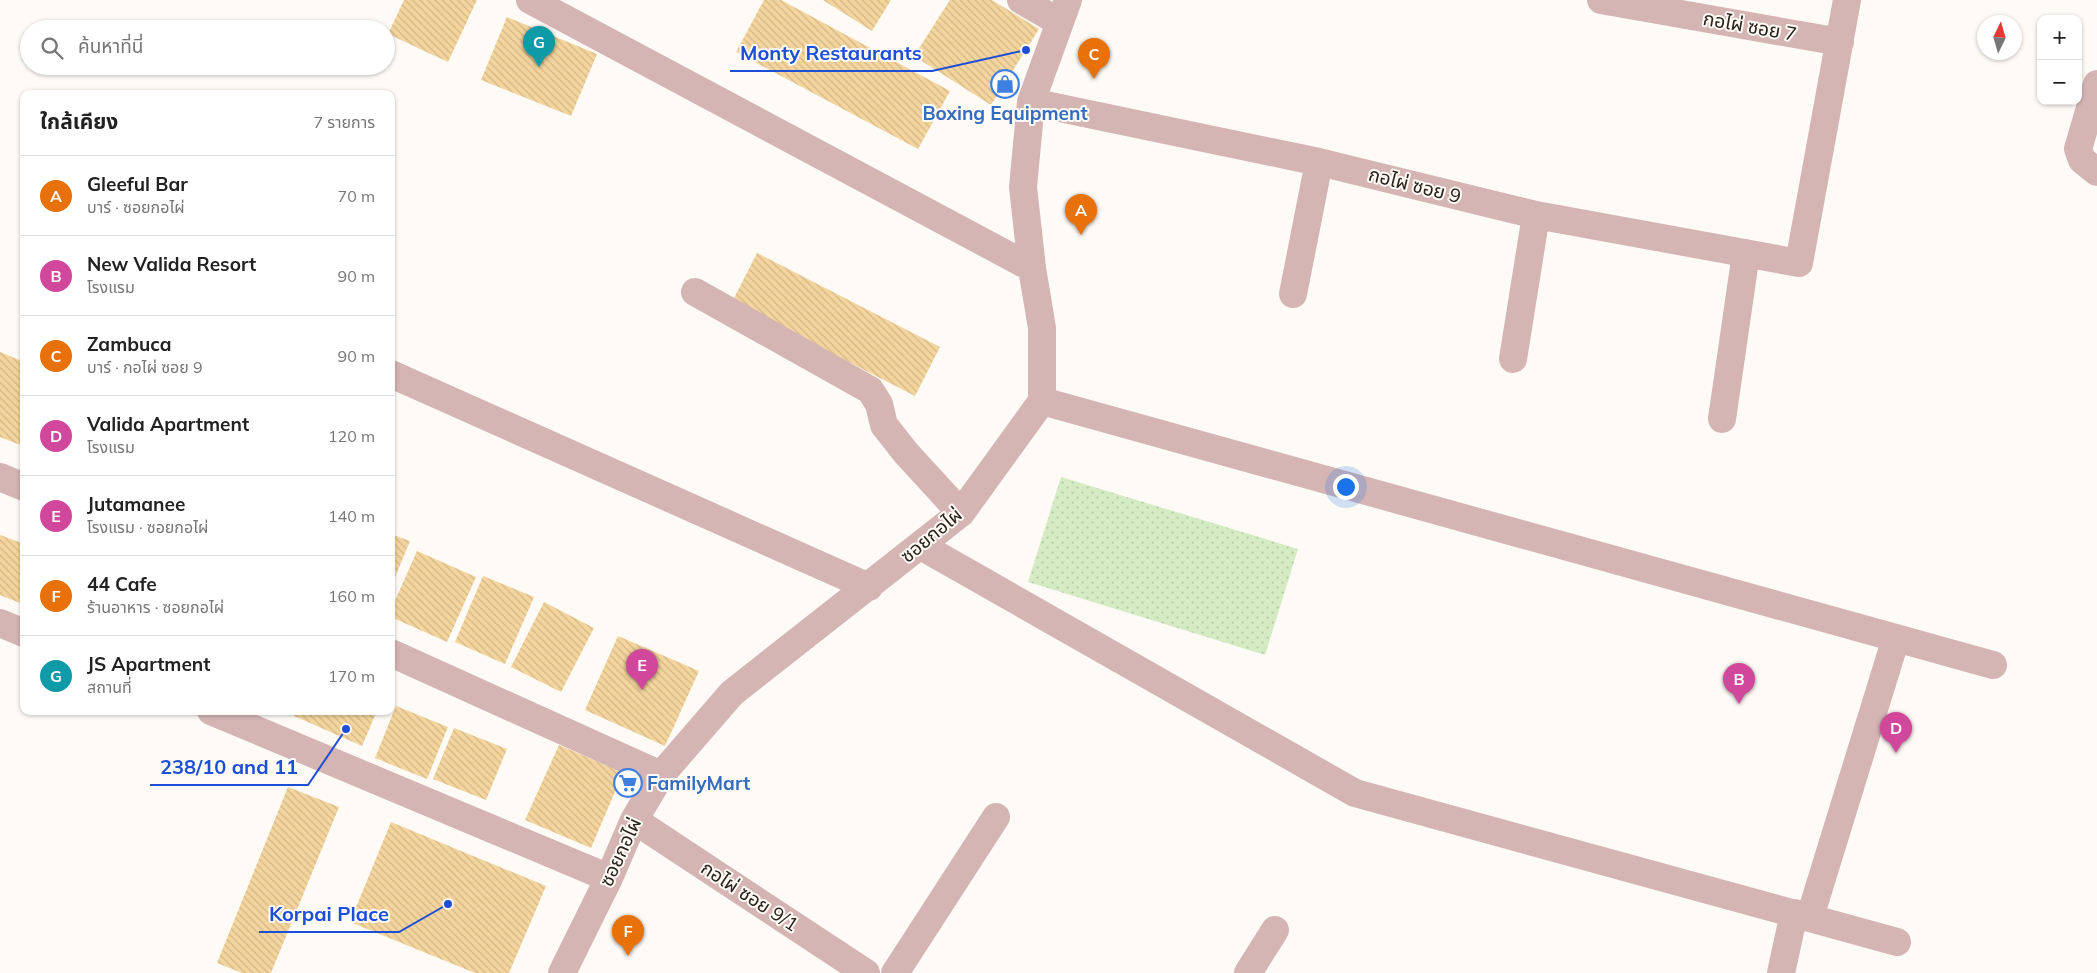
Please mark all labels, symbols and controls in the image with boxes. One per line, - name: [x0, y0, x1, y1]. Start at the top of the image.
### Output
- street label: กอไผ่ ซอย 7: [1701, 6, 1799, 46]
- north arrow: [1977, 15, 2022, 60]
- map controls: [2037, 15, 2082, 105]
- button: +: [2037, 15, 2082, 60]
- search box: [20, 20, 395, 75]
- pin: G: [523, 26, 555, 67]
- icon: search: [38, 34, 66, 62]
- text: ค้นหาที่นี่: [78, 34, 143, 58]
- callout: Monty Restaurants: [730, 36, 932, 71]
- pin: C: [1078, 38, 1110, 79]
- text: Monty Restaurants: [740, 40, 922, 65]
- button: −: [2037, 60, 2082, 105]
- shop icon: Boxing Equipment: [990, 69, 1020, 99]
- place label: Boxing Equipment: [922, 101, 1088, 125]
- text: ใกล้เคียง: [40, 108, 118, 134]
- text: 7 รายการ: [314, 112, 375, 132]
- street label: กอไผ่ ซอย 9: [1366, 162, 1464, 208]
- text: Gleeful Bar: [87, 172, 188, 196]
- text: A: [50, 186, 62, 206]
- text: 70 m: [338, 186, 375, 206]
- pin: A: [1065, 194, 1097, 235]
- text: บาร์ · ซอยกอไผ่: [87, 197, 185, 217]
- text: New Valida Resort: [87, 252, 256, 276]
- text: B: [50, 266, 62, 286]
- text: 90 m: [338, 266, 375, 286]
- text: โรงแรม: [87, 277, 135, 297]
- text: Zambuca: [87, 332, 172, 356]
- text: C: [51, 346, 61, 366]
- text: 90 m: [338, 346, 375, 366]
- text: บาร์ · กอไผ่ ซอย 9: [87, 357, 203, 377]
- text: Valida Apartment: [87, 412, 249, 436]
- text: D: [50, 426, 62, 446]
- text: 120 m: [328, 426, 375, 446]
- text: โรงแรม: [87, 437, 135, 457]
- your location: [1333, 474, 1359, 500]
- text: Jutamanee: [87, 492, 185, 516]
- street label: ซอยกอไผ่: [895, 502, 967, 568]
- text: E: [51, 506, 61, 526]
- text: 140 m: [328, 506, 375, 526]
- text: โรงแรม · ซอยกอไผ่: [87, 517, 208, 537]
- text: 44 Cafe: [87, 572, 157, 596]
- text: F: [51, 586, 61, 606]
- text: 160 m: [328, 586, 375, 606]
- text: ร้านอาหาร · ซอยกอไผ่: [87, 597, 224, 617]
- pin: E: [626, 649, 658, 690]
- text: JS Apartment: [87, 652, 211, 676]
- pin: B: [1723, 663, 1755, 704]
- text: G: [50, 666, 62, 686]
- text: 170 m: [328, 666, 375, 686]
- text: สถานที่: [87, 677, 132, 697]
- pin: D: [1880, 712, 1912, 753]
- callout: 238/10 and 11: [150, 750, 308, 785]
- text: 238/10 and 11: [160, 754, 298, 779]
- supermarket icon: FamilyMart: [613, 768, 643, 798]
- place label: FamilyMart: [647, 771, 750, 795]
- street label: ซอยกอไผ่: [594, 814, 646, 890]
- street label: กอไผ่ ซอย 9/1: [697, 856, 803, 936]
- callout: Korpai Place: [259, 897, 399, 932]
- text: Korpai Place: [269, 901, 389, 926]
- pin: F: [612, 915, 644, 956]

